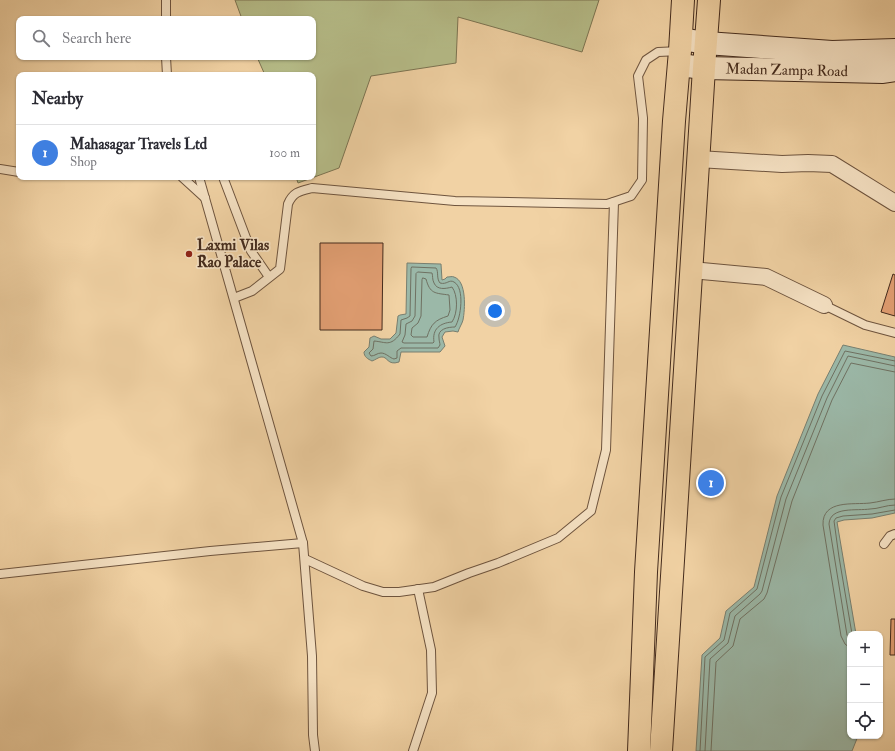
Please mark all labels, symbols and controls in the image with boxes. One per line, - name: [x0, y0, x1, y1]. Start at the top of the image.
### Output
- search box: [16, 16, 316, 60]
- icon: search: [30, 27, 52, 49]
- text: Search here: [62, 29, 131, 48]
- street label: Madan Zampa Road: [725, 59, 849, 81]
- text: Nearby: [32, 88, 83, 109]
- text: Mahasagar Travels Ltd: [70, 135, 207, 154]
- text: 1: [43, 145, 47, 161]
- text: 100 m: [269, 145, 300, 161]
- text: Shop: [70, 154, 97, 170]
- place label: Laxmi Vilas Rao Palace: [197, 236, 269, 272]
- marker: Laxmi Vilas Rao Palace: [184, 249, 194, 259]
- your location: [485, 301, 505, 321]
- pin: 1: [698, 468, 724, 498]
- map controls: [847, 631, 883, 739]
- button: +: [847, 631, 883, 667]
- button: −: [847, 667, 883, 703]
- button: locate: [847, 703, 883, 739]

